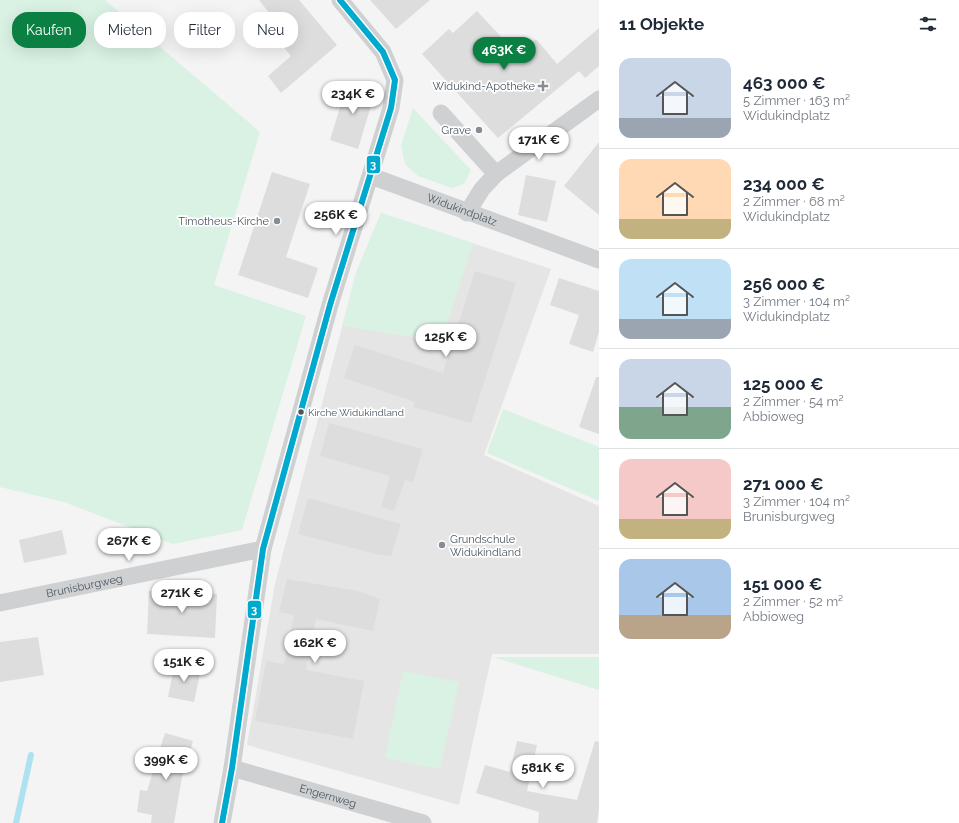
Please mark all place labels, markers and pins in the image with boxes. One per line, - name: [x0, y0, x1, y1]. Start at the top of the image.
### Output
- pin: 463K €: [471, 37, 537, 71]
- place label: Widukind-Apotheke: [432, 80, 536, 93]
- pin: 234K €: [320, 81, 386, 115]
- marker: Widukind-Apotheke: [538, 81, 548, 91]
- place label: Grave: [441, 124, 472, 137]
- marker: Grave: [474, 125, 484, 135]
- pin: 171K €: [506, 127, 572, 161]
- pin: 256K €: [303, 202, 369, 236]
- place label: Timotheus-Kirche: [178, 215, 270, 228]
- marker: Timotheus-Kirche: [272, 216, 282, 226]
- pin: 125K €: [413, 324, 479, 358]
- marker: Kirche Widukindland: [296, 407, 306, 417]
- place label: Kirche Widukindland: [308, 407, 404, 418]
- pin: 267K €: [96, 528, 162, 562]
- place label: Grundschule Widukindland: [450, 533, 521, 559]
- marker: Grundschule Widukindland: [437, 540, 447, 550]
- pin: 271K €: [149, 580, 215, 614]
- pin: 162K €: [282, 630, 348, 664]
- pin: 151K €: [151, 649, 217, 683]
- pin: 399K €: [133, 747, 199, 781]
- pin: 581K €: [510, 755, 576, 789]

